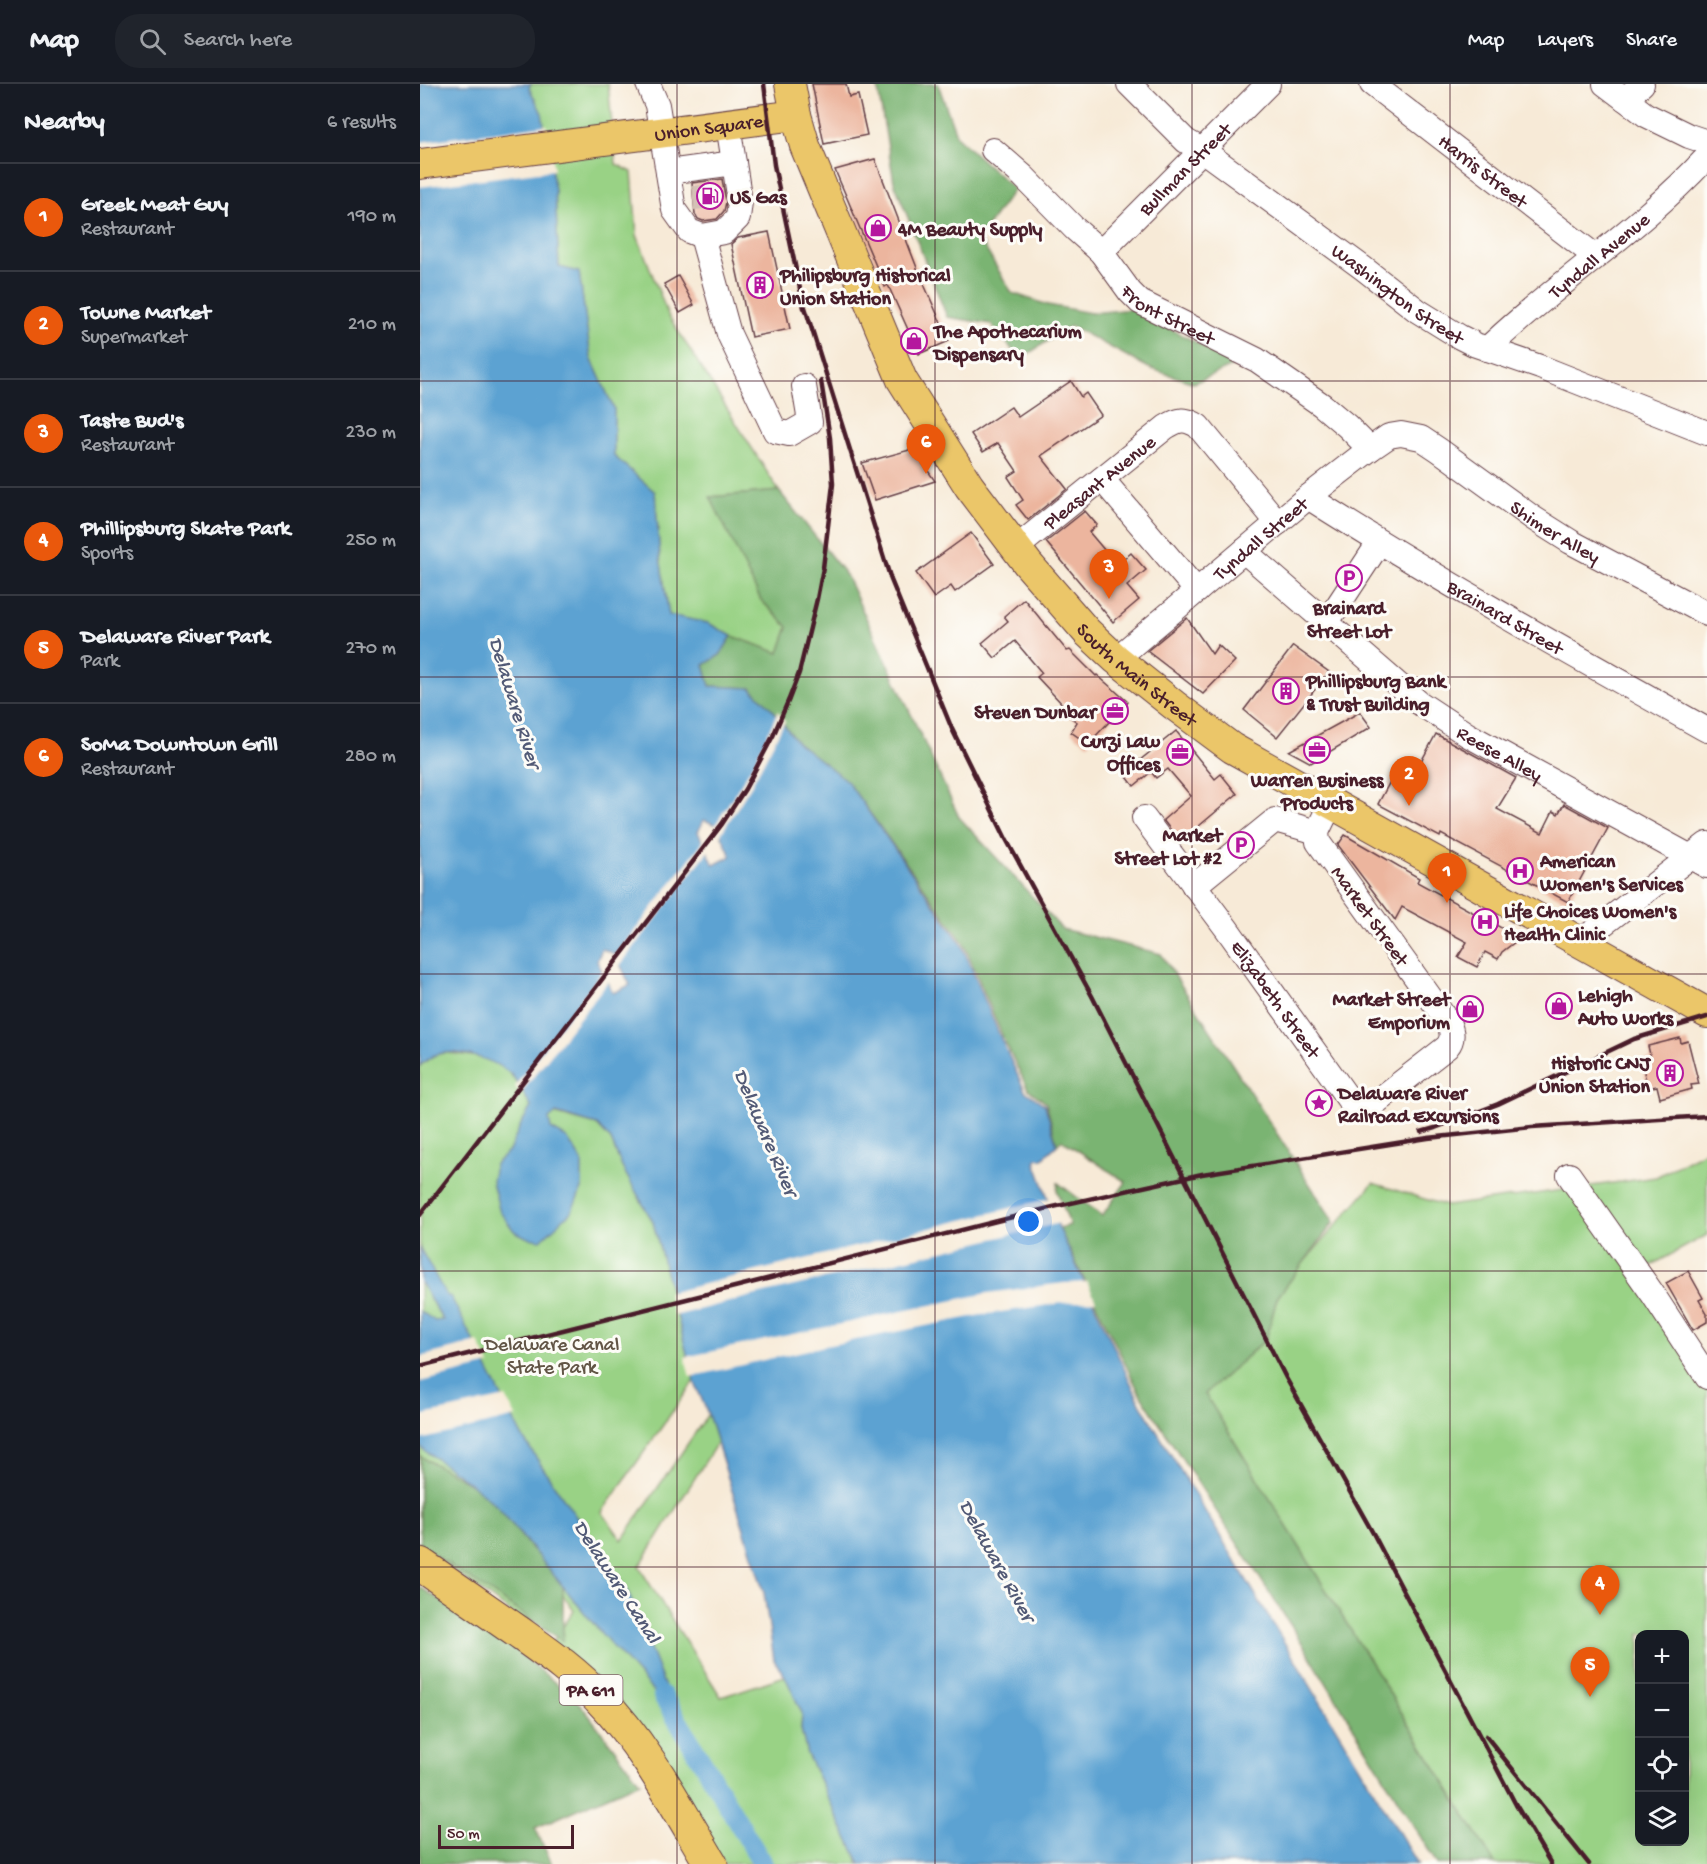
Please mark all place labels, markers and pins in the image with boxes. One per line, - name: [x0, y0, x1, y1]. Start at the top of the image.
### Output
- fuel station icon: US Gas: [695, 181, 725, 211]
- place label: US Gas: [730, 188, 788, 211]
- shop icon: 4M Beauty Supply: [863, 213, 893, 243]
- place label: 4M Beauty Supply: [897, 220, 1043, 243]
- place label: Philipsburg Historical Union Station: [779, 266, 951, 312]
- building icon: Philipsburg Historical Union Station: [745, 270, 775, 300]
- place label: The Apothecarium Dispensary: [932, 322, 1082, 368]
- shop icon: The Apothecarium Dispensary: [899, 326, 929, 356]
- pin: 6: [906, 424, 946, 474]
- pin: 3: [1090, 550, 1128, 599]
- parking icon: Brainard Street Lot: [1334, 563, 1364, 593]
- place label: Brainard Street Lot: [1307, 599, 1393, 645]
- place label: Phillipsburg Bank & Trust Building: [1305, 672, 1447, 718]
- building icon: Phillipsburg Bank & Trust Building: [1271, 676, 1301, 706]
- office icon: Steven Dunbar: [1100, 696, 1130, 726]
- place label: Steven Dunbar: [974, 703, 1098, 726]
- place label: Curzi Law Offices: [1080, 732, 1162, 778]
- office icon: Warren Business Products: [1302, 735, 1332, 765]
- office icon: Curzi Law Offices: [1165, 737, 1195, 767]
- pin: 2: [1390, 756, 1428, 806]
- place label: Warren Business Products: [1250, 771, 1385, 817]
- place label: Market Street Lot #2: [1114, 826, 1224, 872]
- parking icon: Market Street Lot #2: [1226, 830, 1256, 860]
- place label: American Women's Services: [1539, 852, 1685, 898]
- pin: 1: [1428, 854, 1466, 903]
- hospital icon: American Women's Services: [1505, 856, 1535, 886]
- place label: Life Choices Women's Health Clinic: [1504, 902, 1678, 948]
- hospital icon: Life Choices Women's Health Clinic: [1470, 907, 1500, 937]
- place label: Lehigh Auto Works: [1577, 986, 1675, 1032]
- place label: Market Street Emporium: [1332, 990, 1452, 1036]
- shop icon: Lehigh Auto Works: [1544, 991, 1574, 1021]
- shop icon: Market Street Emporium: [1455, 994, 1485, 1024]
- place label: Historic CNJ Union Station: [1539, 1054, 1651, 1100]
- building icon: Historic CNJ Union Station: [1655, 1058, 1685, 1088]
- place label: Delaware River Railroad Excursions: [1336, 1084, 1500, 1130]
- place icon: Delaware River Railroad Excursions: [1304, 1088, 1334, 1118]
- pin: 4: [1580, 1566, 1620, 1615]
- pin: 5: [1570, 1648, 1610, 1697]

